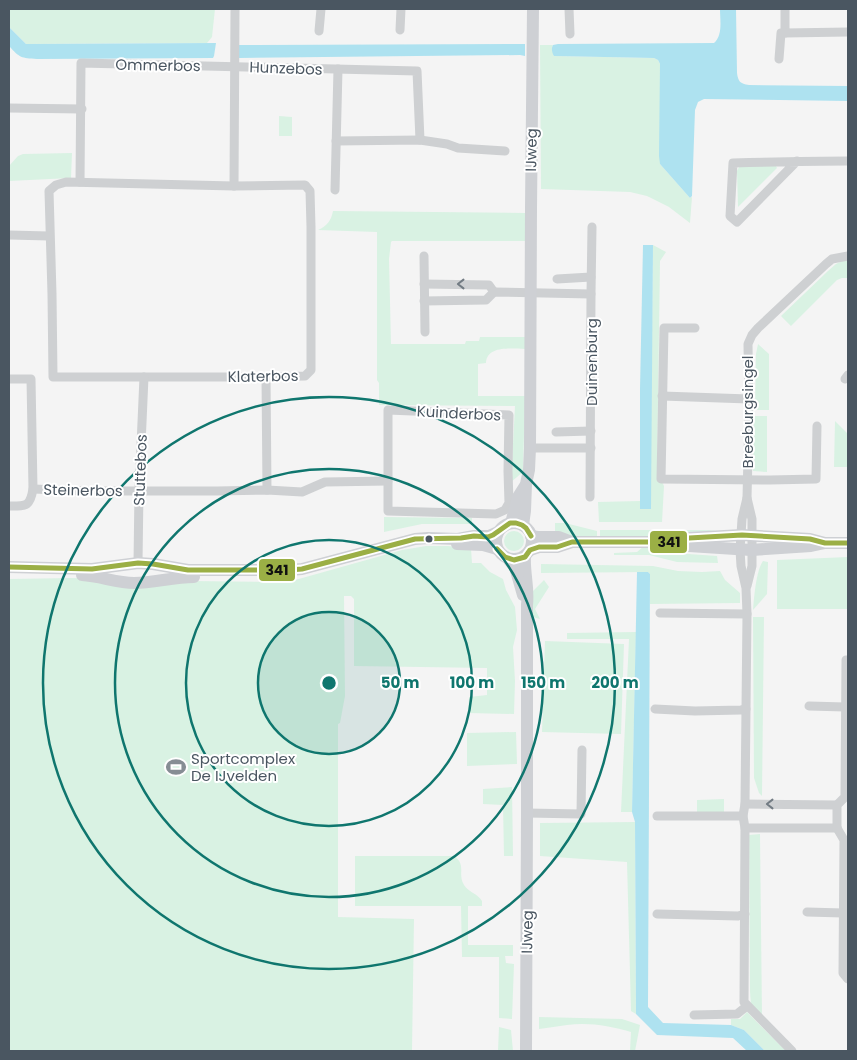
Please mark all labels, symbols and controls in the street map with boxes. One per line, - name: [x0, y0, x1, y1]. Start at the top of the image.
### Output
- street label: Ommerbos: [115, 54, 201, 76]
- street label: Hunzebos: [249, 56, 323, 80]
- street label: IJweg: [520, 128, 542, 172]
- one-way arrow: [457, 279, 465, 290]
- street label: Duinenburg: [581, 318, 602, 406]
- street label: Breeburgsingel: [737, 355, 758, 469]
- street label: Klaterbos: [227, 365, 299, 387]
- street label: Kuinderbos: [416, 400, 502, 426]
- street label: Stuttebos: [128, 434, 152, 506]
- street label: Steinerbos: [43, 479, 123, 501]
- line badge: 341: [649, 530, 688, 554]
- text: 341: [657, 532, 681, 552]
- unlabelled marker: [424, 534, 434, 544]
- line badge: 341: [258, 558, 296, 582]
- text: 341: [265, 560, 289, 580]
- text: 50 m: [381, 672, 419, 693]
- text: 100 m: [450, 672, 494, 693]
- text: 150 m: [521, 672, 565, 693]
- text: 200 m: [591, 672, 639, 693]
- centre of rings: [320, 674, 338, 692]
- place label: Sportcomplex De IJvelden: [191, 748, 295, 786]
- sports icon: Sportcomplex De IJvelden: [165, 756, 187, 778]
- one-way arrow: [766, 799, 774, 809]
- street label: IJweg: [516, 910, 538, 954]

